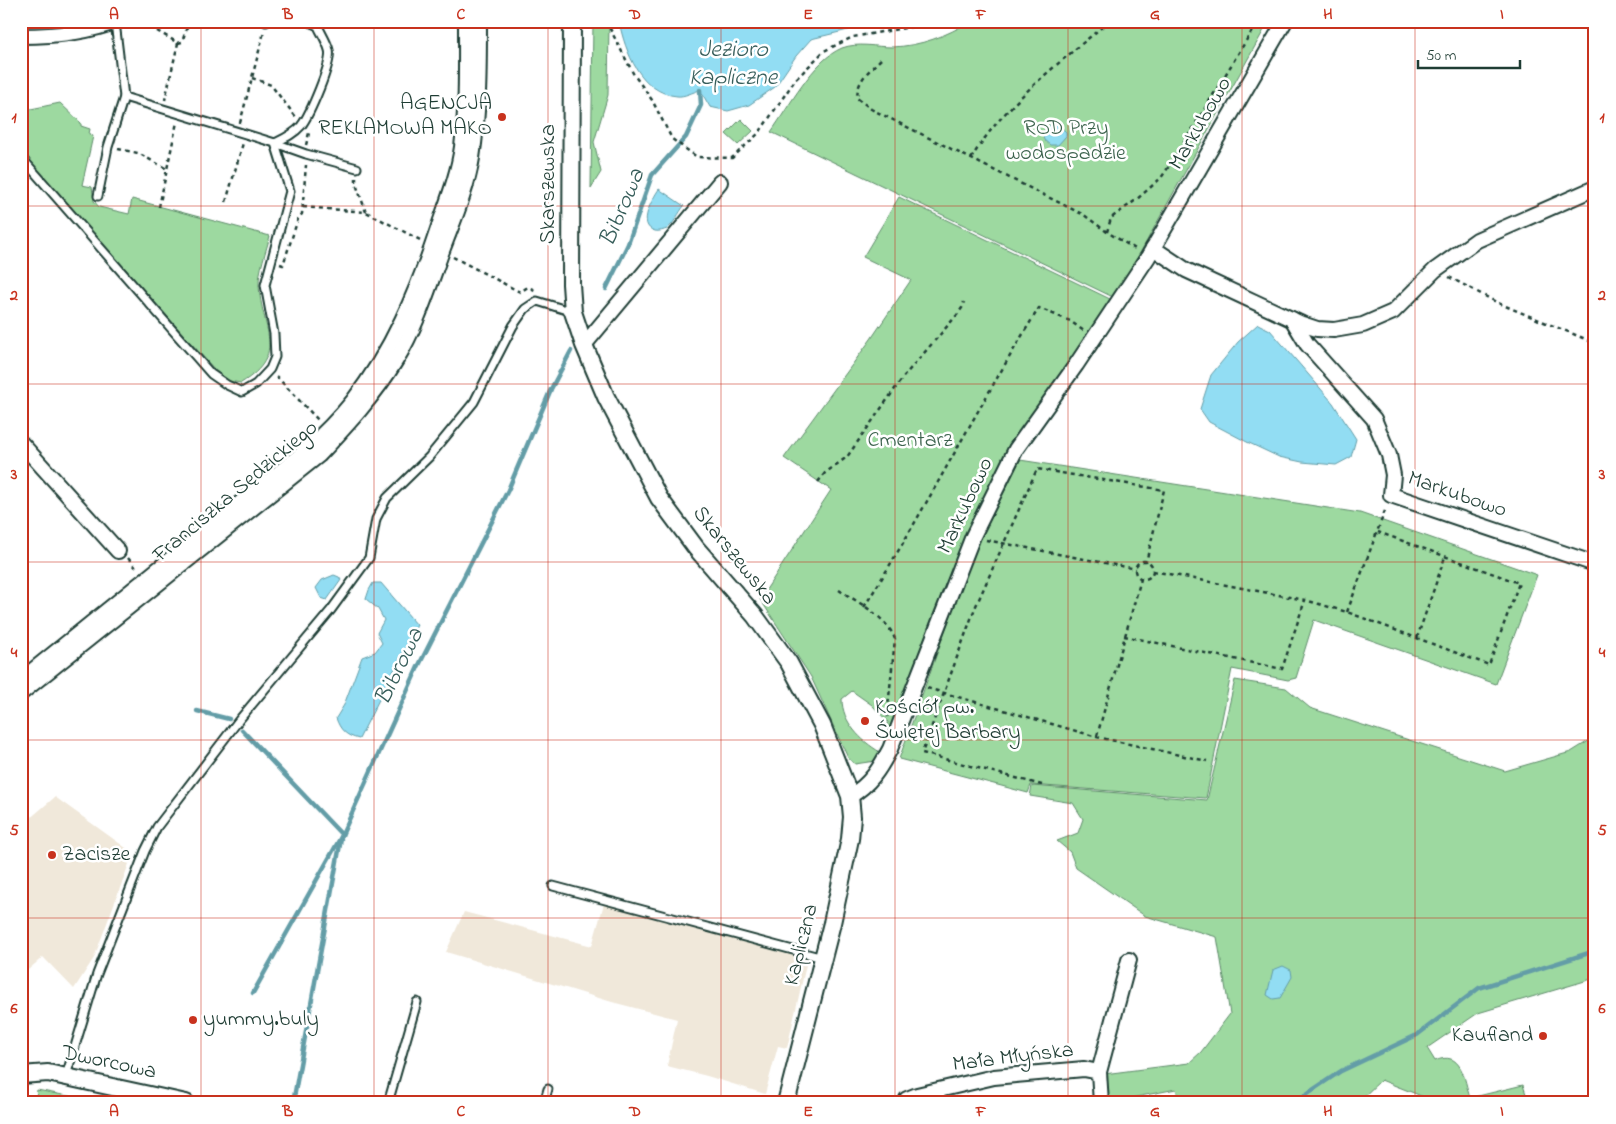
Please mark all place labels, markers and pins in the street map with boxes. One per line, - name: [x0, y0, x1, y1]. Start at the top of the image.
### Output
- place label: AGENCJA REKLAMOWA MAKO: [318, 88, 492, 145]
- marker: AGENCJA REKLAMOWA MAKO: [496, 111, 508, 123]
- place label: Kościół pw. Świętej Barbary: [875, 692, 1021, 750]
- marker: Kościół pw. Świętej Barbary: [859, 715, 871, 727]
- place label: Zacisze: [62, 839, 131, 871]
- marker: Zacisze: [46, 849, 58, 861]
- place label: yummy.buly: [203, 1004, 319, 1037]
- marker: yummy.buly: [187, 1014, 199, 1026]
- place label: Kaufland: [1452, 1020, 1533, 1052]
- marker: Kaufland: [1537, 1030, 1549, 1042]

